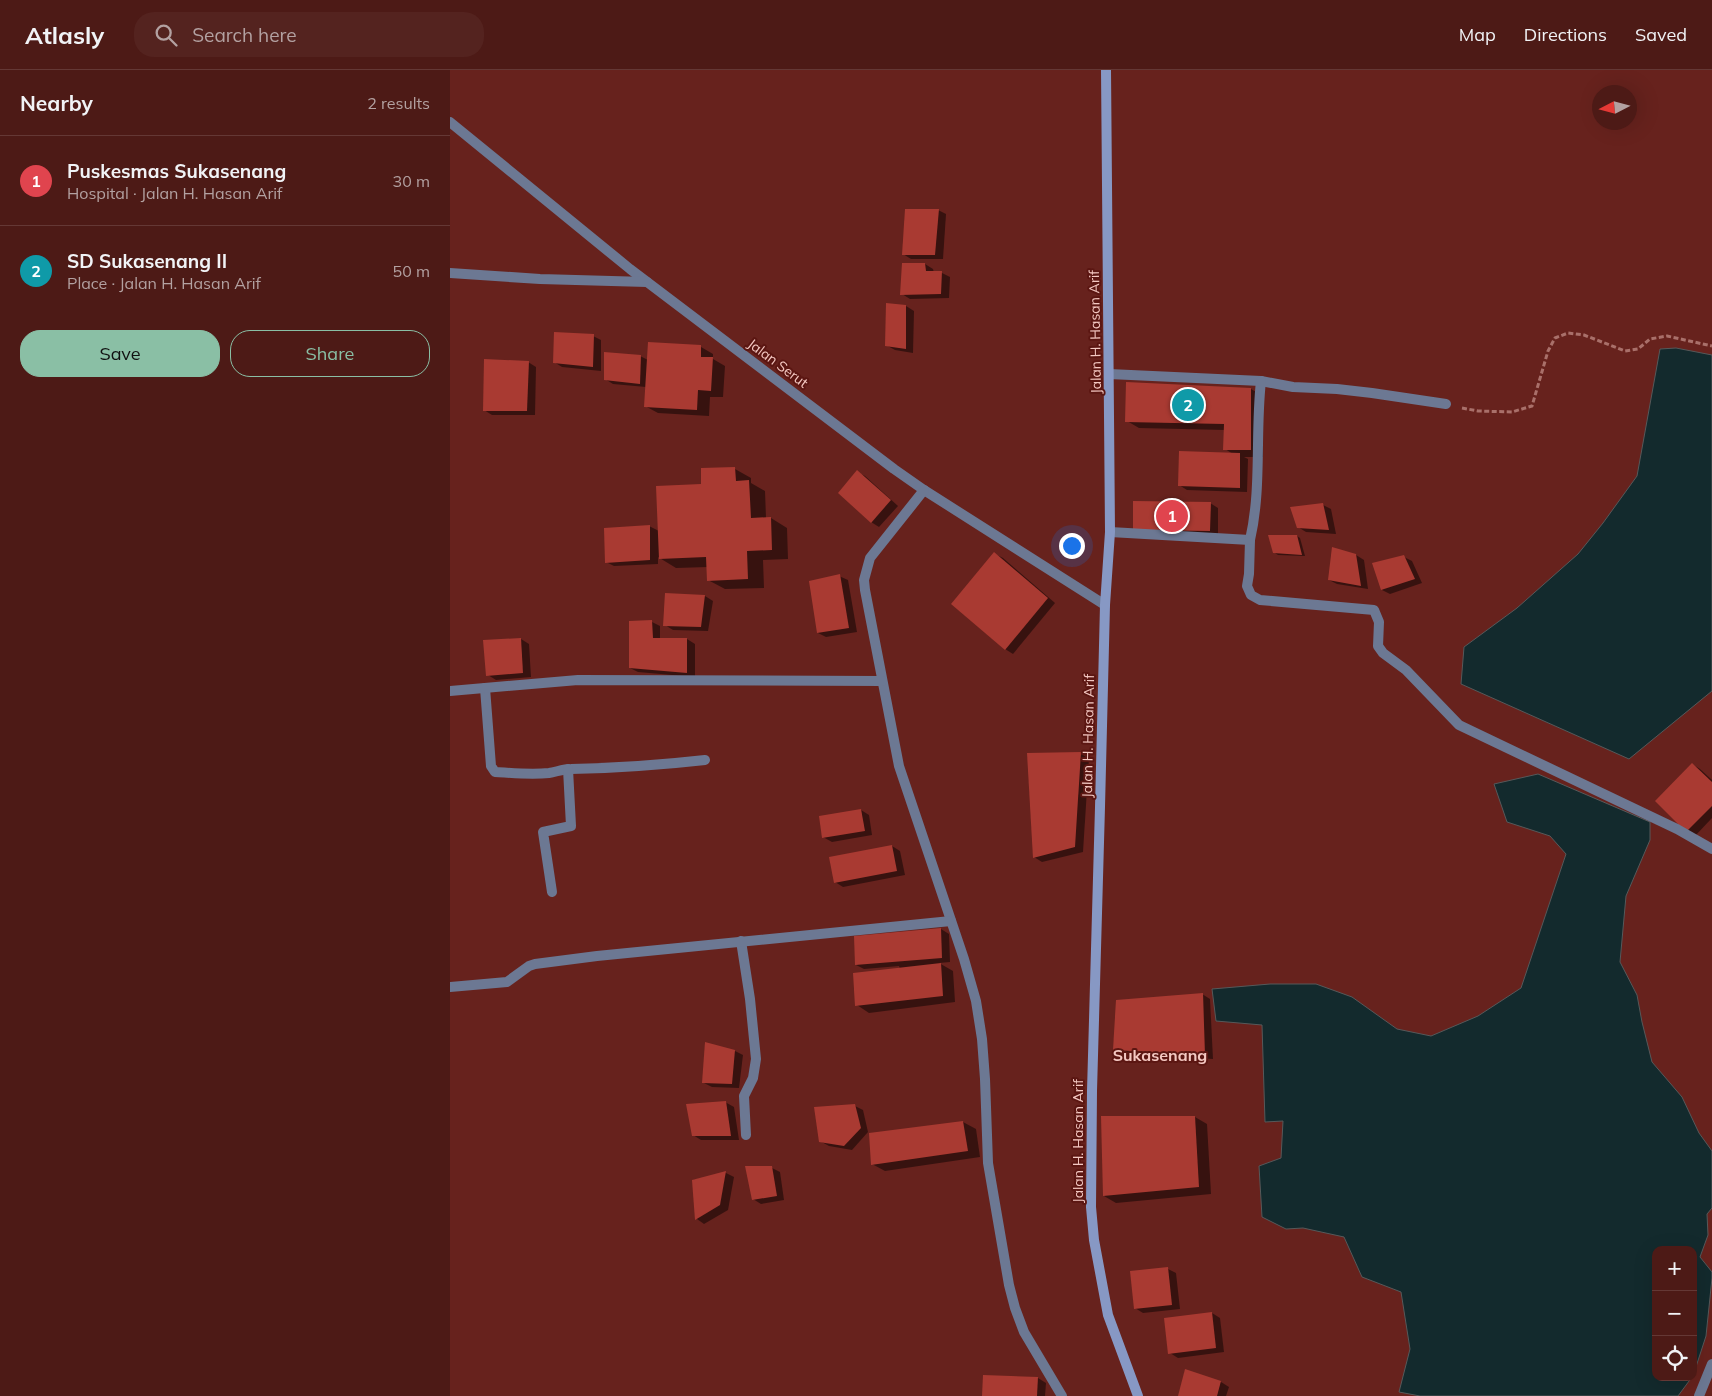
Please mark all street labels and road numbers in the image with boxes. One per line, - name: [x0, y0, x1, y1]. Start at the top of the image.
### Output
- street label: Jalan H. Hasan Arif: [1085, 270, 1105, 394]
- street label: Jalan Serut: [744, 334, 812, 392]
- street label: Jalan H. Hasan Arif: [1078, 674, 1098, 798]
- street label: Jalan H. Hasan Arif: [1069, 1079, 1087, 1203]

